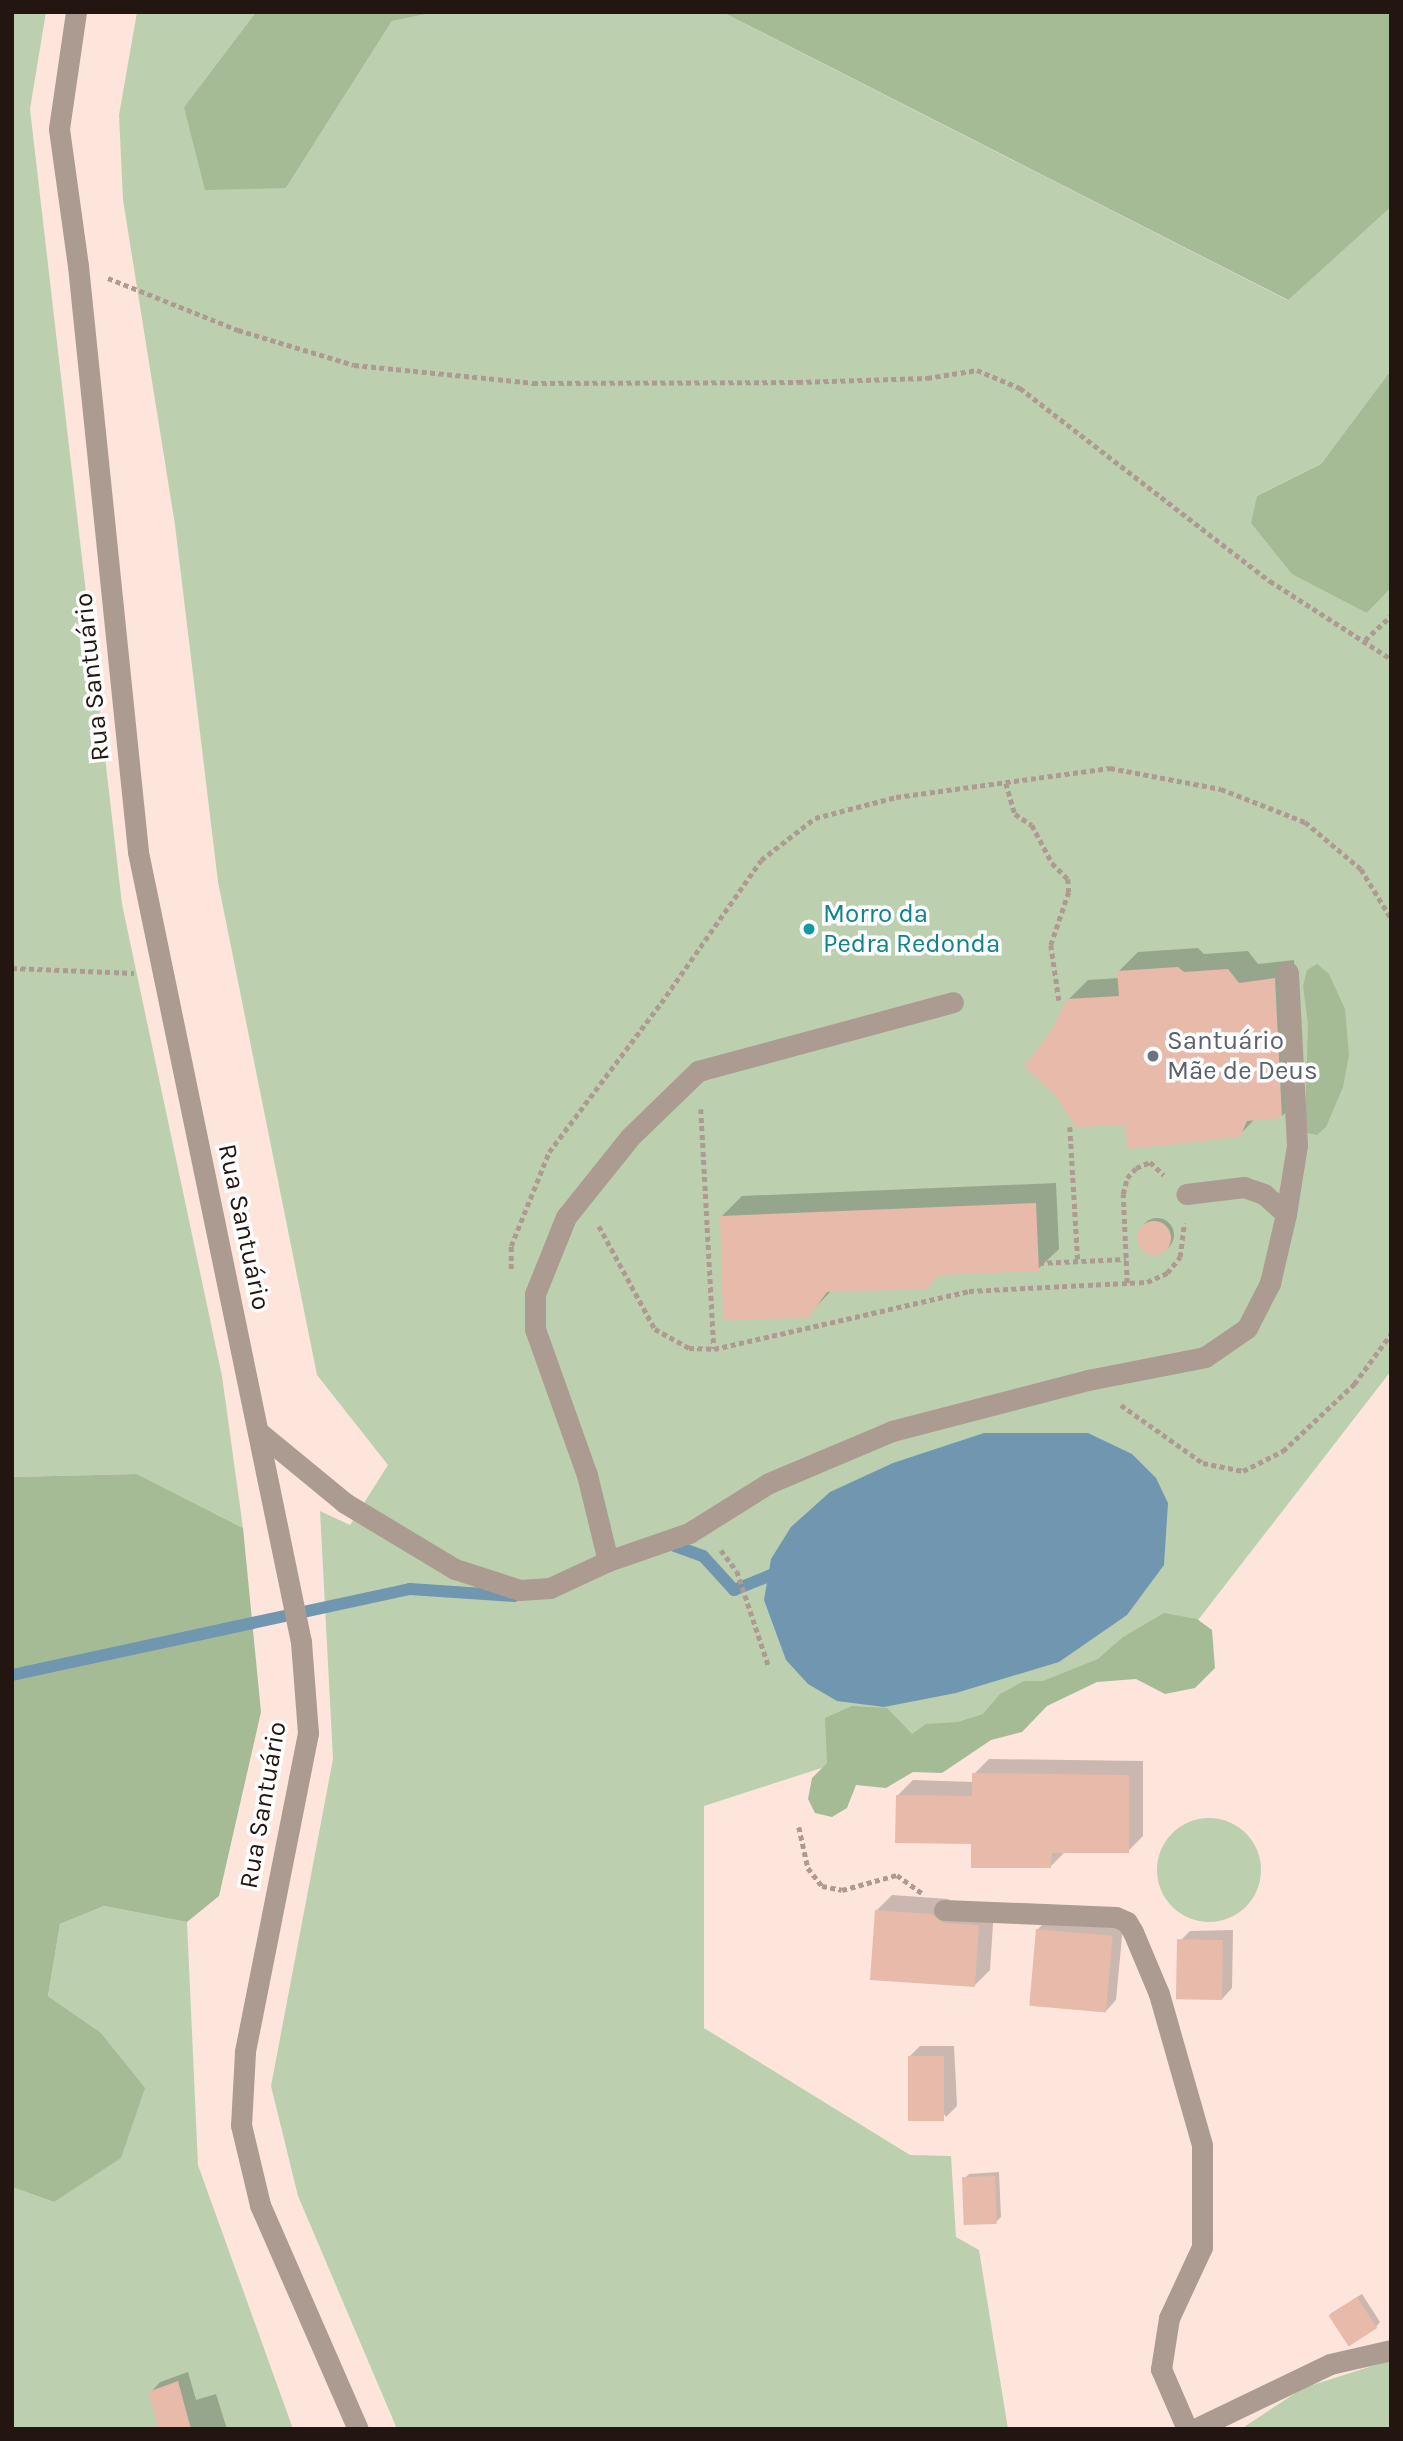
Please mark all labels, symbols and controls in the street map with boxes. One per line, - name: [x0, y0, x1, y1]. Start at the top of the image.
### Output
- street label: Rua Santuário: [68, 591, 116, 763]
- place label: Morro da Pedra Redonda: [823, 898, 1000, 960]
- marker: Morro da Pedra Redonda: [801, 921, 817, 937]
- place label: Santuário Mãe de Deus: [1167, 1025, 1318, 1086]
- marker: Santuário Mãe de Deus: [1145, 1048, 1161, 1064]
- street label: Rua Santuário: [211, 1141, 277, 1313]
- street label: Rua Santuário: [233, 1719, 293, 1891]

